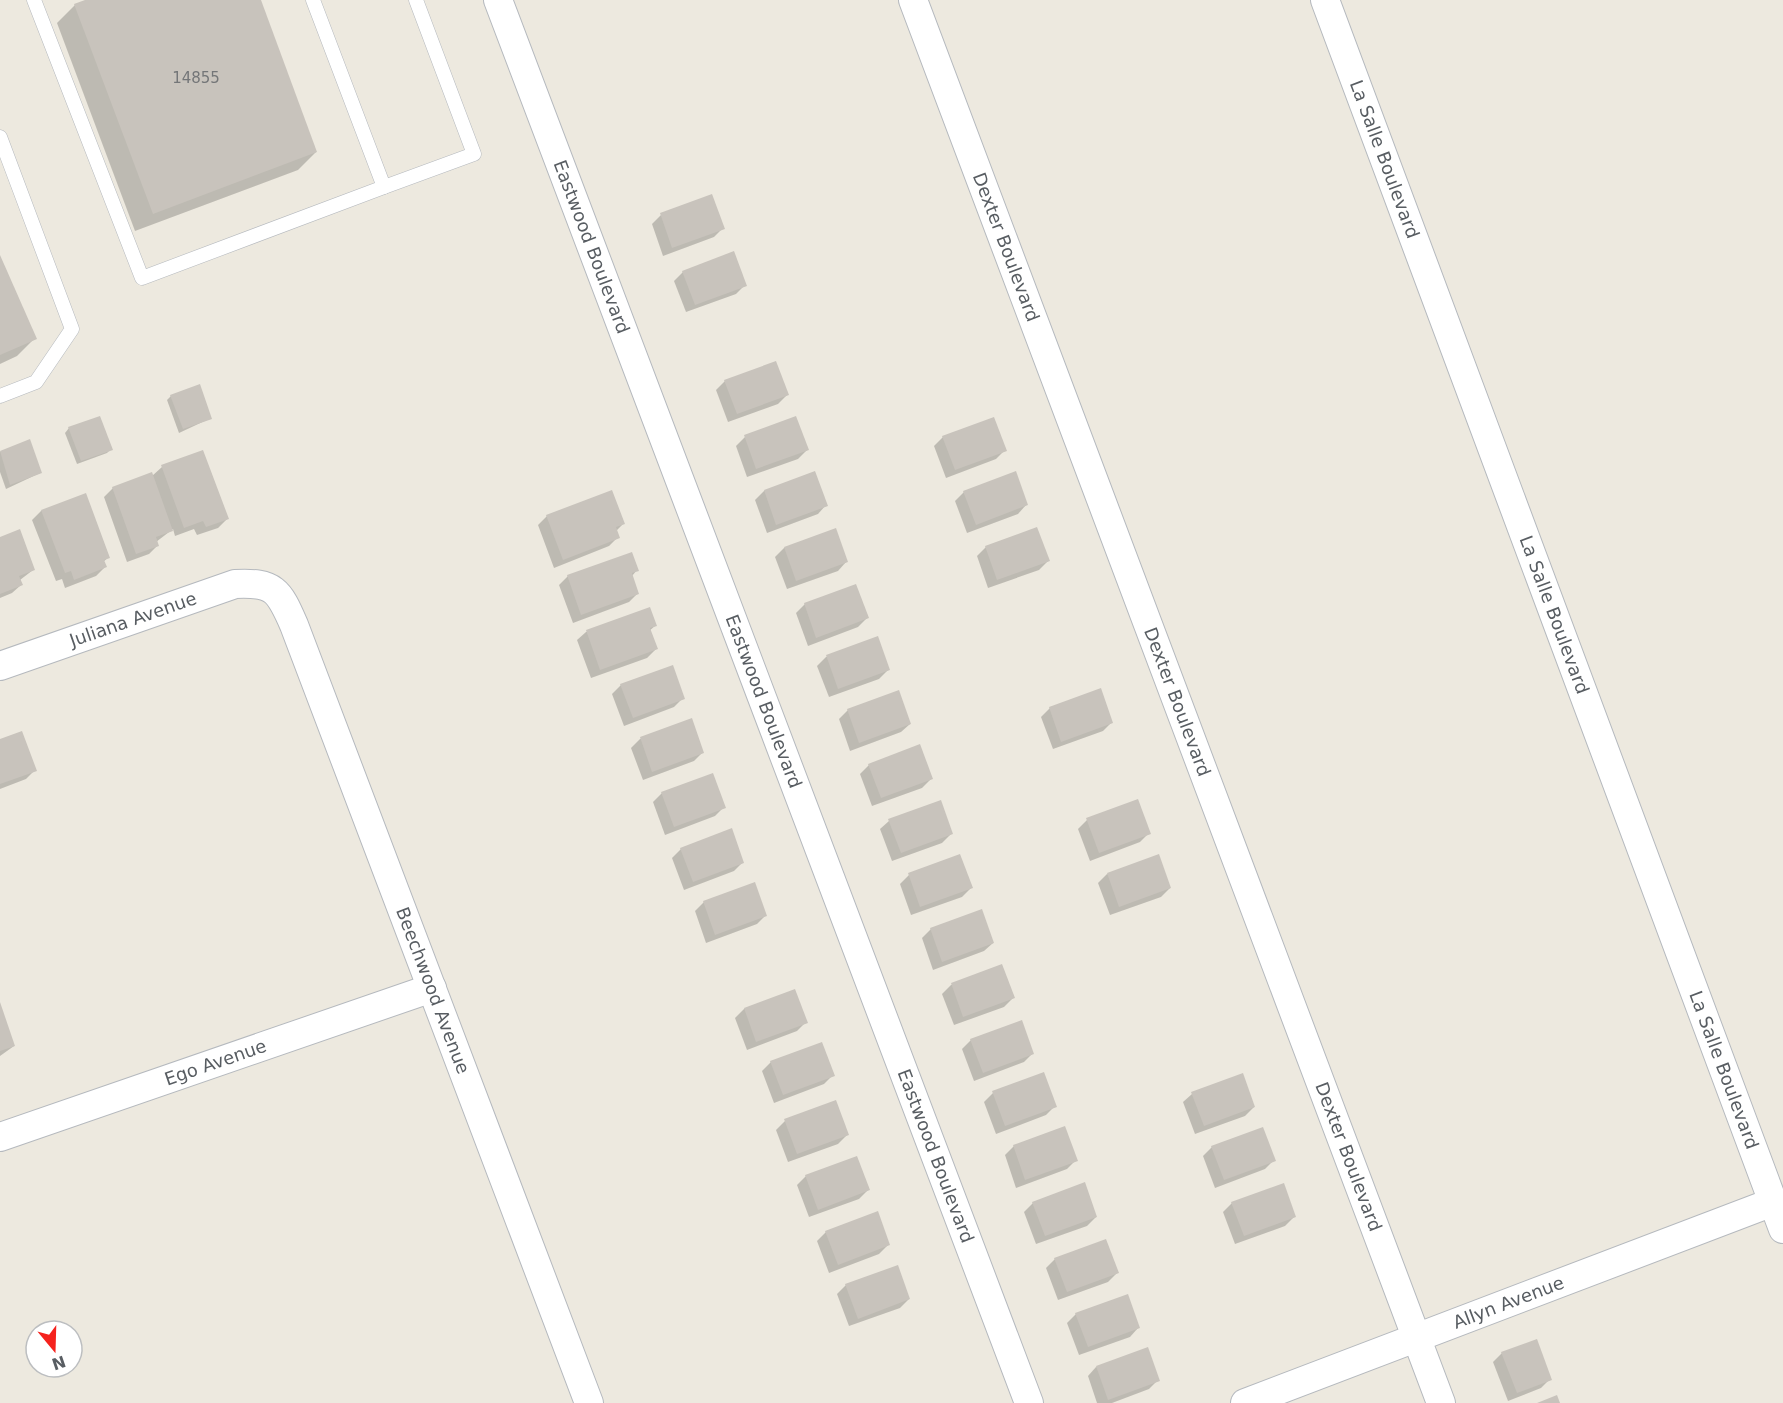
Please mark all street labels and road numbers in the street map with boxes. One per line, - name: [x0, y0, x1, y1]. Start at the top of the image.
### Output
- street label: La Salle Boulevard: [1346, 77, 1424, 241]
- street label: Eastwood Boulevard: [550, 157, 634, 336]
- street label: Dexter Boulevard: [969, 169, 1044, 324]
- street label: La Salle Boulevard: [1516, 533, 1594, 697]
- street label: Juliana Avenue: [66, 587, 199, 651]
- street label: Eastwood Boulevard: [722, 612, 806, 791]
- street label: Dexter Boulevard: [1140, 624, 1215, 779]
- street label: Beechwood Avenue: [392, 904, 474, 1077]
- street label: La Salle Boulevard: [1685, 988, 1763, 1152]
- street label: Ego Avenue: [162, 1035, 269, 1089]
- street label: Eastwood Boulevard: [894, 1066, 978, 1246]
- street label: Dexter Boulevard: [1311, 1079, 1386, 1234]
- street label: Allyn Avenue: [1450, 1272, 1567, 1333]

